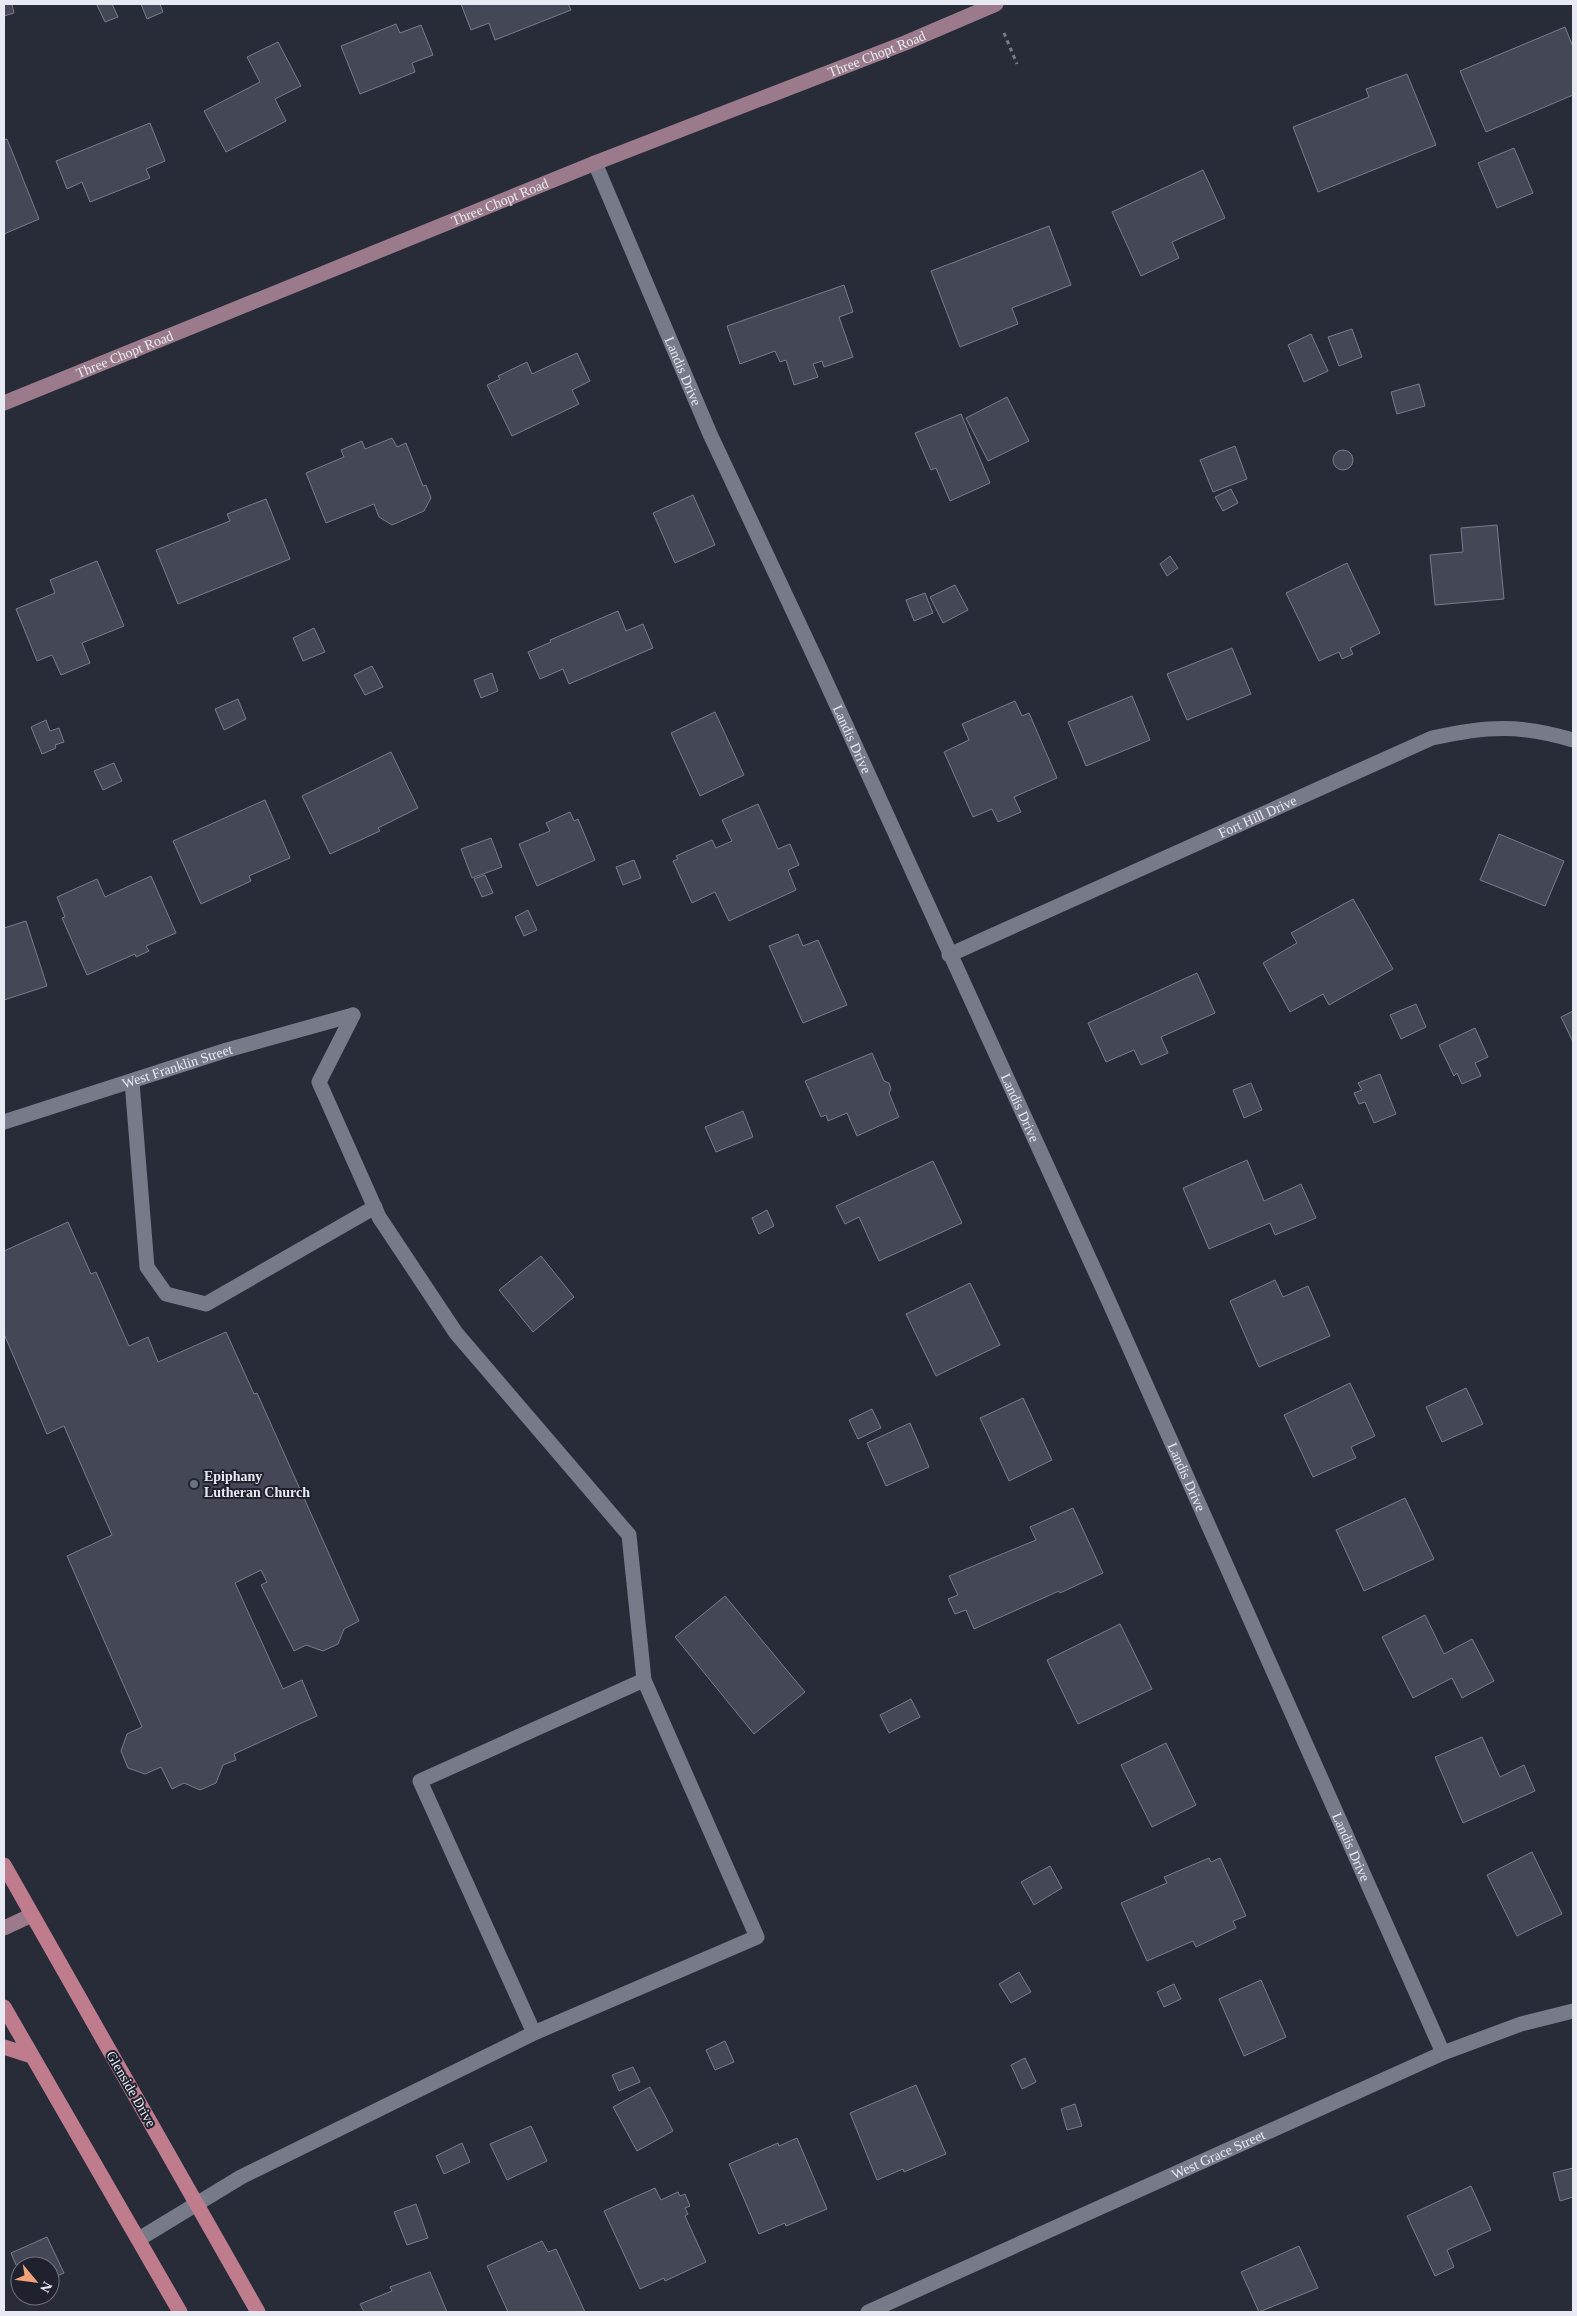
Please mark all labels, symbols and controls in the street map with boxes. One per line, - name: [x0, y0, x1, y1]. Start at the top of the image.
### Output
- street label: Three Chopt Road: [826, 28, 928, 80]
- street label: Three Chopt Road: [449, 175, 550, 228]
- street label: Three Chopt Road: [74, 328, 175, 381]
- street label: Landis Drive: [662, 334, 705, 408]
- street label: Landis Drive: [830, 703, 874, 776]
- street label: Fort Hill Drive: [1216, 792, 1299, 841]
- street label: West Franklin Street: [120, 1041, 234, 1091]
- street label: Landis Drive: [998, 1071, 1042, 1144]
- street label: Landis Drive: [1165, 1440, 1209, 1513]
- place label: Epiphany Lutheran Church: [204, 1469, 310, 1500]
- marker: Epiphany Lutheran Church: [188, 1478, 200, 1490]
- street label: Landis Drive: [1330, 1810, 1373, 1883]
- street label: Glenside Drive: [103, 2048, 159, 2130]
- street label: West Grace Street: [1169, 2127, 1267, 2182]
- north arrow: [10, 2256, 60, 2306]
- text: N: [37, 2279, 55, 2295]

